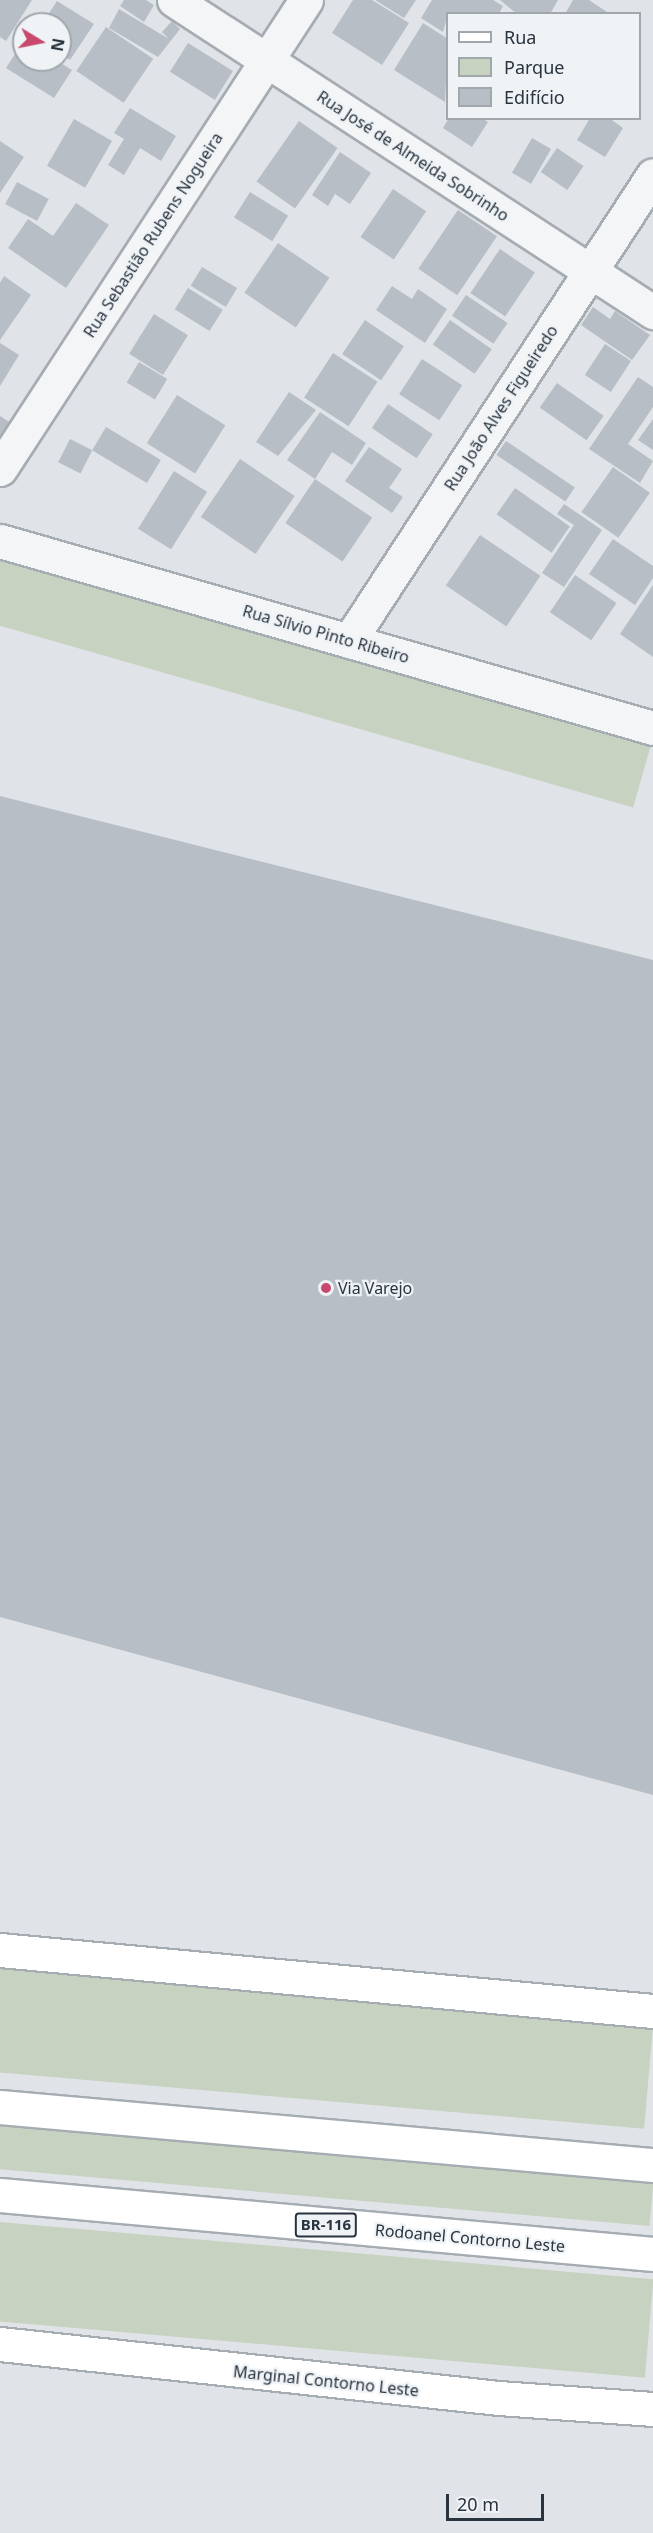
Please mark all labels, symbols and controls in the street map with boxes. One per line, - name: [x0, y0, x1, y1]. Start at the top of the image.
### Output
- north arrow: [12, 12, 72, 72]
- legend: [446, 12, 641, 120]
- text: Rua: [504, 25, 536, 49]
- text: N: [46, 36, 70, 53]
- text: Parque: [504, 55, 564, 79]
- text: Edifício: [504, 85, 565, 109]
- street label: Rua José de Almeida Sobrinho: [313, 87, 513, 225]
- street label: Rua Sebastião Rubens Nogueira: [79, 129, 227, 341]
- street label: Rua João Alves Figueiredo: [440, 322, 562, 494]
- street label: Rua Sílvio Pinto Ribeiro: [240, 601, 412, 667]
- place label: Via Varejo: [338, 1278, 412, 1298]
- marker: Via Varejo: [319, 1281, 333, 1295]
- road number: BR-116: [294, 2213, 358, 2237]
- street label: Rodoanel Contorno Leste: [374, 2220, 566, 2256]
- street label: Marginal Contorno Leste: [232, 2362, 420, 2400]
- scale bar: [449, 2482, 546, 2520]
- text: 20 m: [457, 2492, 499, 2516]

